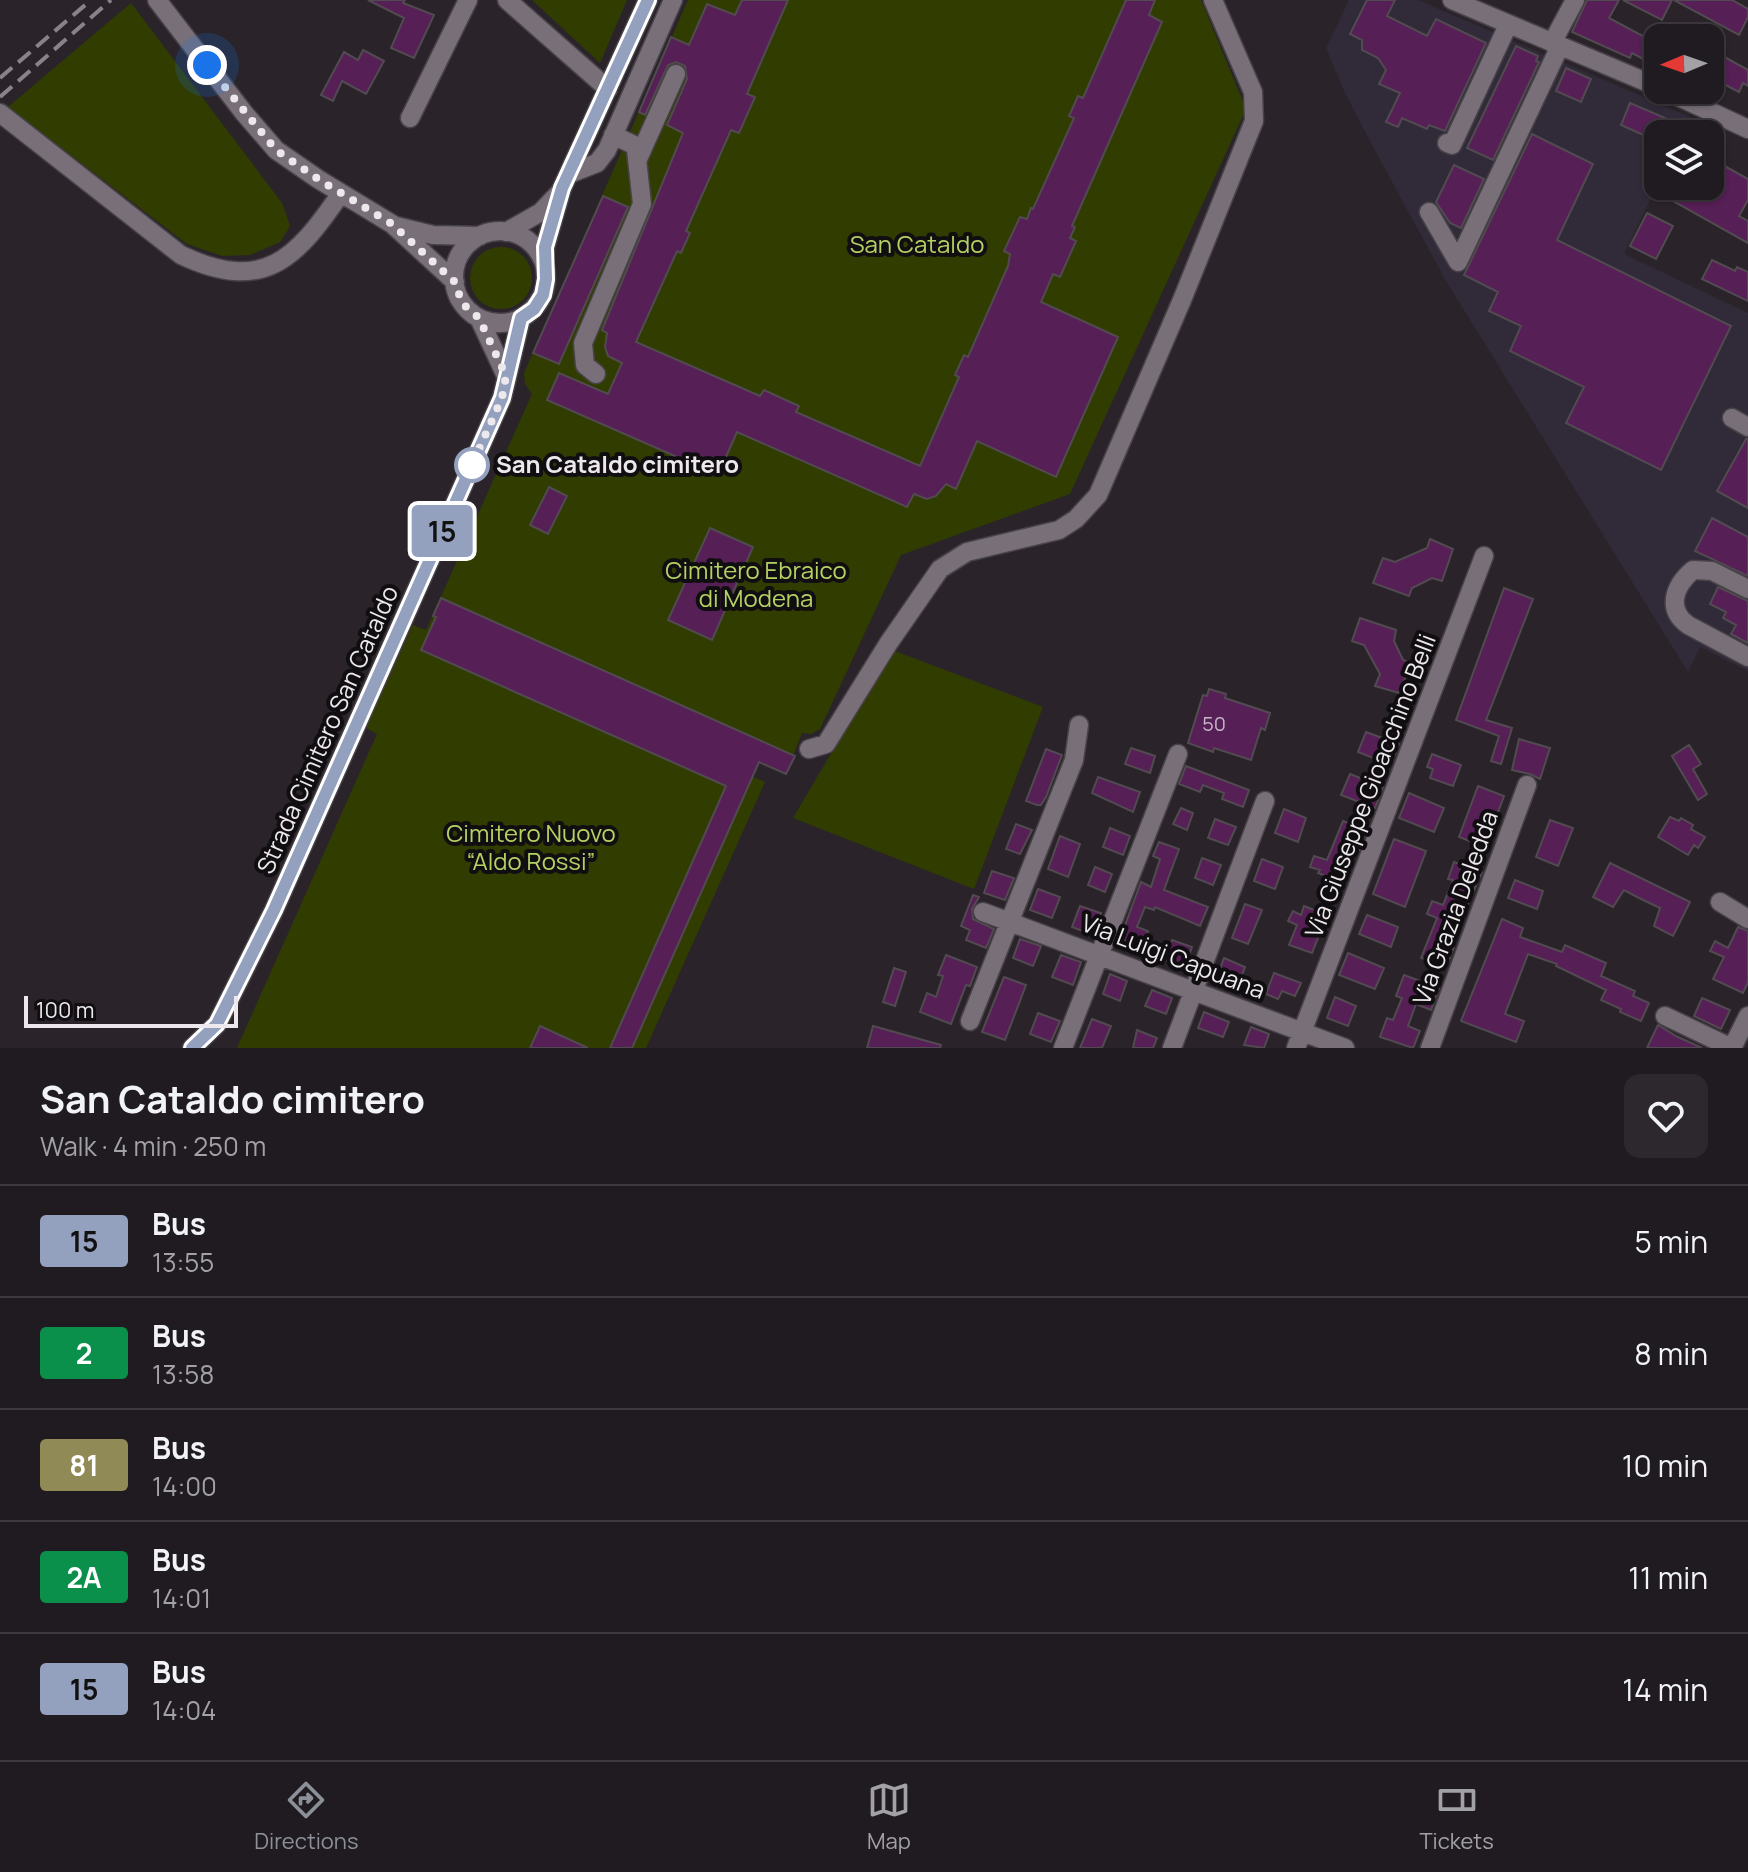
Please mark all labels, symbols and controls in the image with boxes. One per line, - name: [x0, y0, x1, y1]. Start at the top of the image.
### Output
- north arrow: [1644, 24, 1724, 104]
- map controls: [1644, 24, 1724, 200]
- your location: [187, 45, 227, 85]
- button: layers: [1644, 120, 1724, 200]
- park label: San Cataldo: [850, 227, 984, 260]
- place label: San Cataldo cimitero: [496, 447, 739, 480]
- marker: San Cataldo cimitero: [455, 448, 489, 482]
- line badge: 15: [406, 505, 478, 557]
- text: 15: [428, 512, 456, 550]
- park label: Cimitero Ebraico di Modena: [665, 553, 847, 614]
- street label: Strada Cimitero San Cataldo: [248, 580, 405, 879]
- street label: Via Giuseppe Gioacchino Belli: [1296, 629, 1443, 942]
- house number: 50: [1202, 710, 1226, 737]
- street label: Via Grazia Deledda: [1404, 806, 1505, 1009]
- park label: Cimitero Nuovo “Aldo Rossi”: [446, 816, 616, 877]
- street label: Via Luigi Capuana: [1077, 905, 1270, 1006]
- scale bar: [24, 992, 238, 1028]
- text: 100 m: [36, 995, 94, 1025]
- text: San Cataldo cimitero: [40, 1072, 425, 1124]
- button: heart: [1624, 1074, 1708, 1158]
- text: Walk · 4 min · 250 m: [40, 1128, 266, 1164]
- text: Bus: [152, 1203, 206, 1244]
- text: 5 min: [1634, 1221, 1708, 1262]
- text: 15: [70, 1222, 98, 1260]
- text: 13:55: [152, 1244, 214, 1280]
- text: Bus: [152, 1315, 206, 1356]
- text: 8 min: [1634, 1333, 1708, 1374]
- text: 2: [76, 1334, 92, 1372]
- text: 13:58: [152, 1356, 214, 1392]
- text: Bus: [152, 1427, 206, 1468]
- text: 10 min: [1622, 1445, 1708, 1486]
- text: 81: [69, 1446, 99, 1484]
- text: 14:00: [152, 1468, 217, 1504]
- text: Bus: [152, 1539, 206, 1580]
- text: 11 min: [1628, 1557, 1708, 1598]
- text: 2A: [67, 1558, 101, 1596]
- text: 14:01: [152, 1580, 211, 1616]
- text: Bus: [152, 1651, 206, 1692]
- text: 14 min: [1622, 1669, 1708, 1710]
- text: 15: [70, 1670, 98, 1708]
- text: 14:04: [152, 1692, 216, 1728]
- tab: Directions: [254, 1778, 358, 1856]
- tab: Map: [867, 1778, 911, 1856]
- tab: Tickets: [1419, 1778, 1494, 1856]

